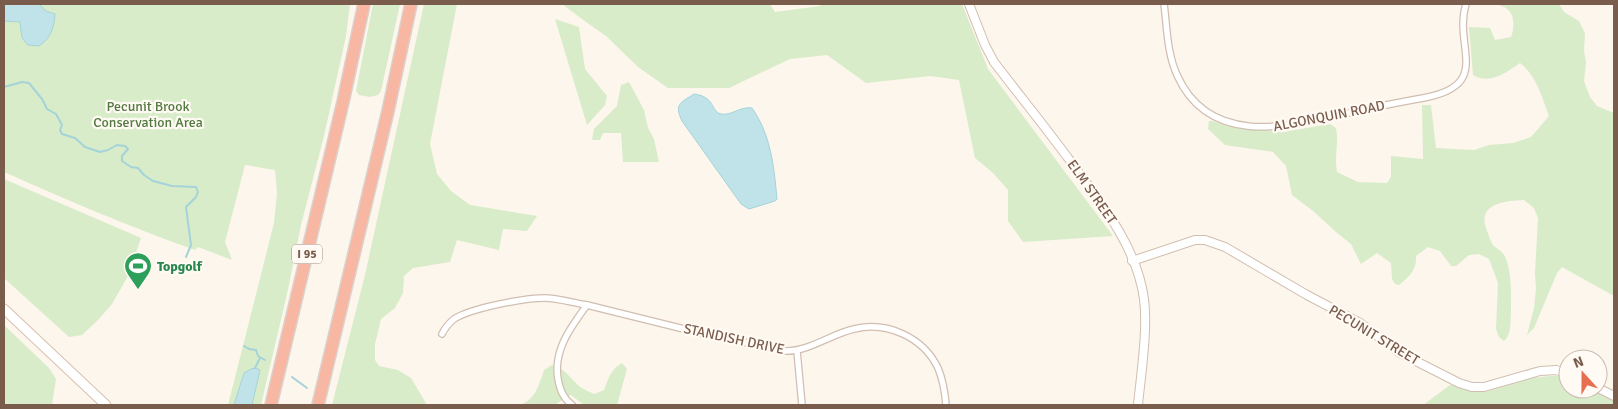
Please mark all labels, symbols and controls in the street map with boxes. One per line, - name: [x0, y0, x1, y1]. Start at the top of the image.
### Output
- street label: ALGONQUIN ROAD: [1272, 97, 1386, 135]
- park label: Pecunit Brook Conservation Area: [93, 98, 203, 131]
- street label: ELM STREET: [1064, 156, 1121, 228]
- road number: I 95: [292, 244, 322, 264]
- sports icon: Topgolf: [123, 251, 153, 290]
- place label: Topgolf: [157, 258, 203, 275]
- street label: PECUNIT STREET: [1326, 301, 1422, 369]
- street label: STANDISH DRIVE: [682, 320, 786, 358]
- north arrow: [1558, 349, 1608, 399]
- text: N: [1571, 353, 1586, 372]

